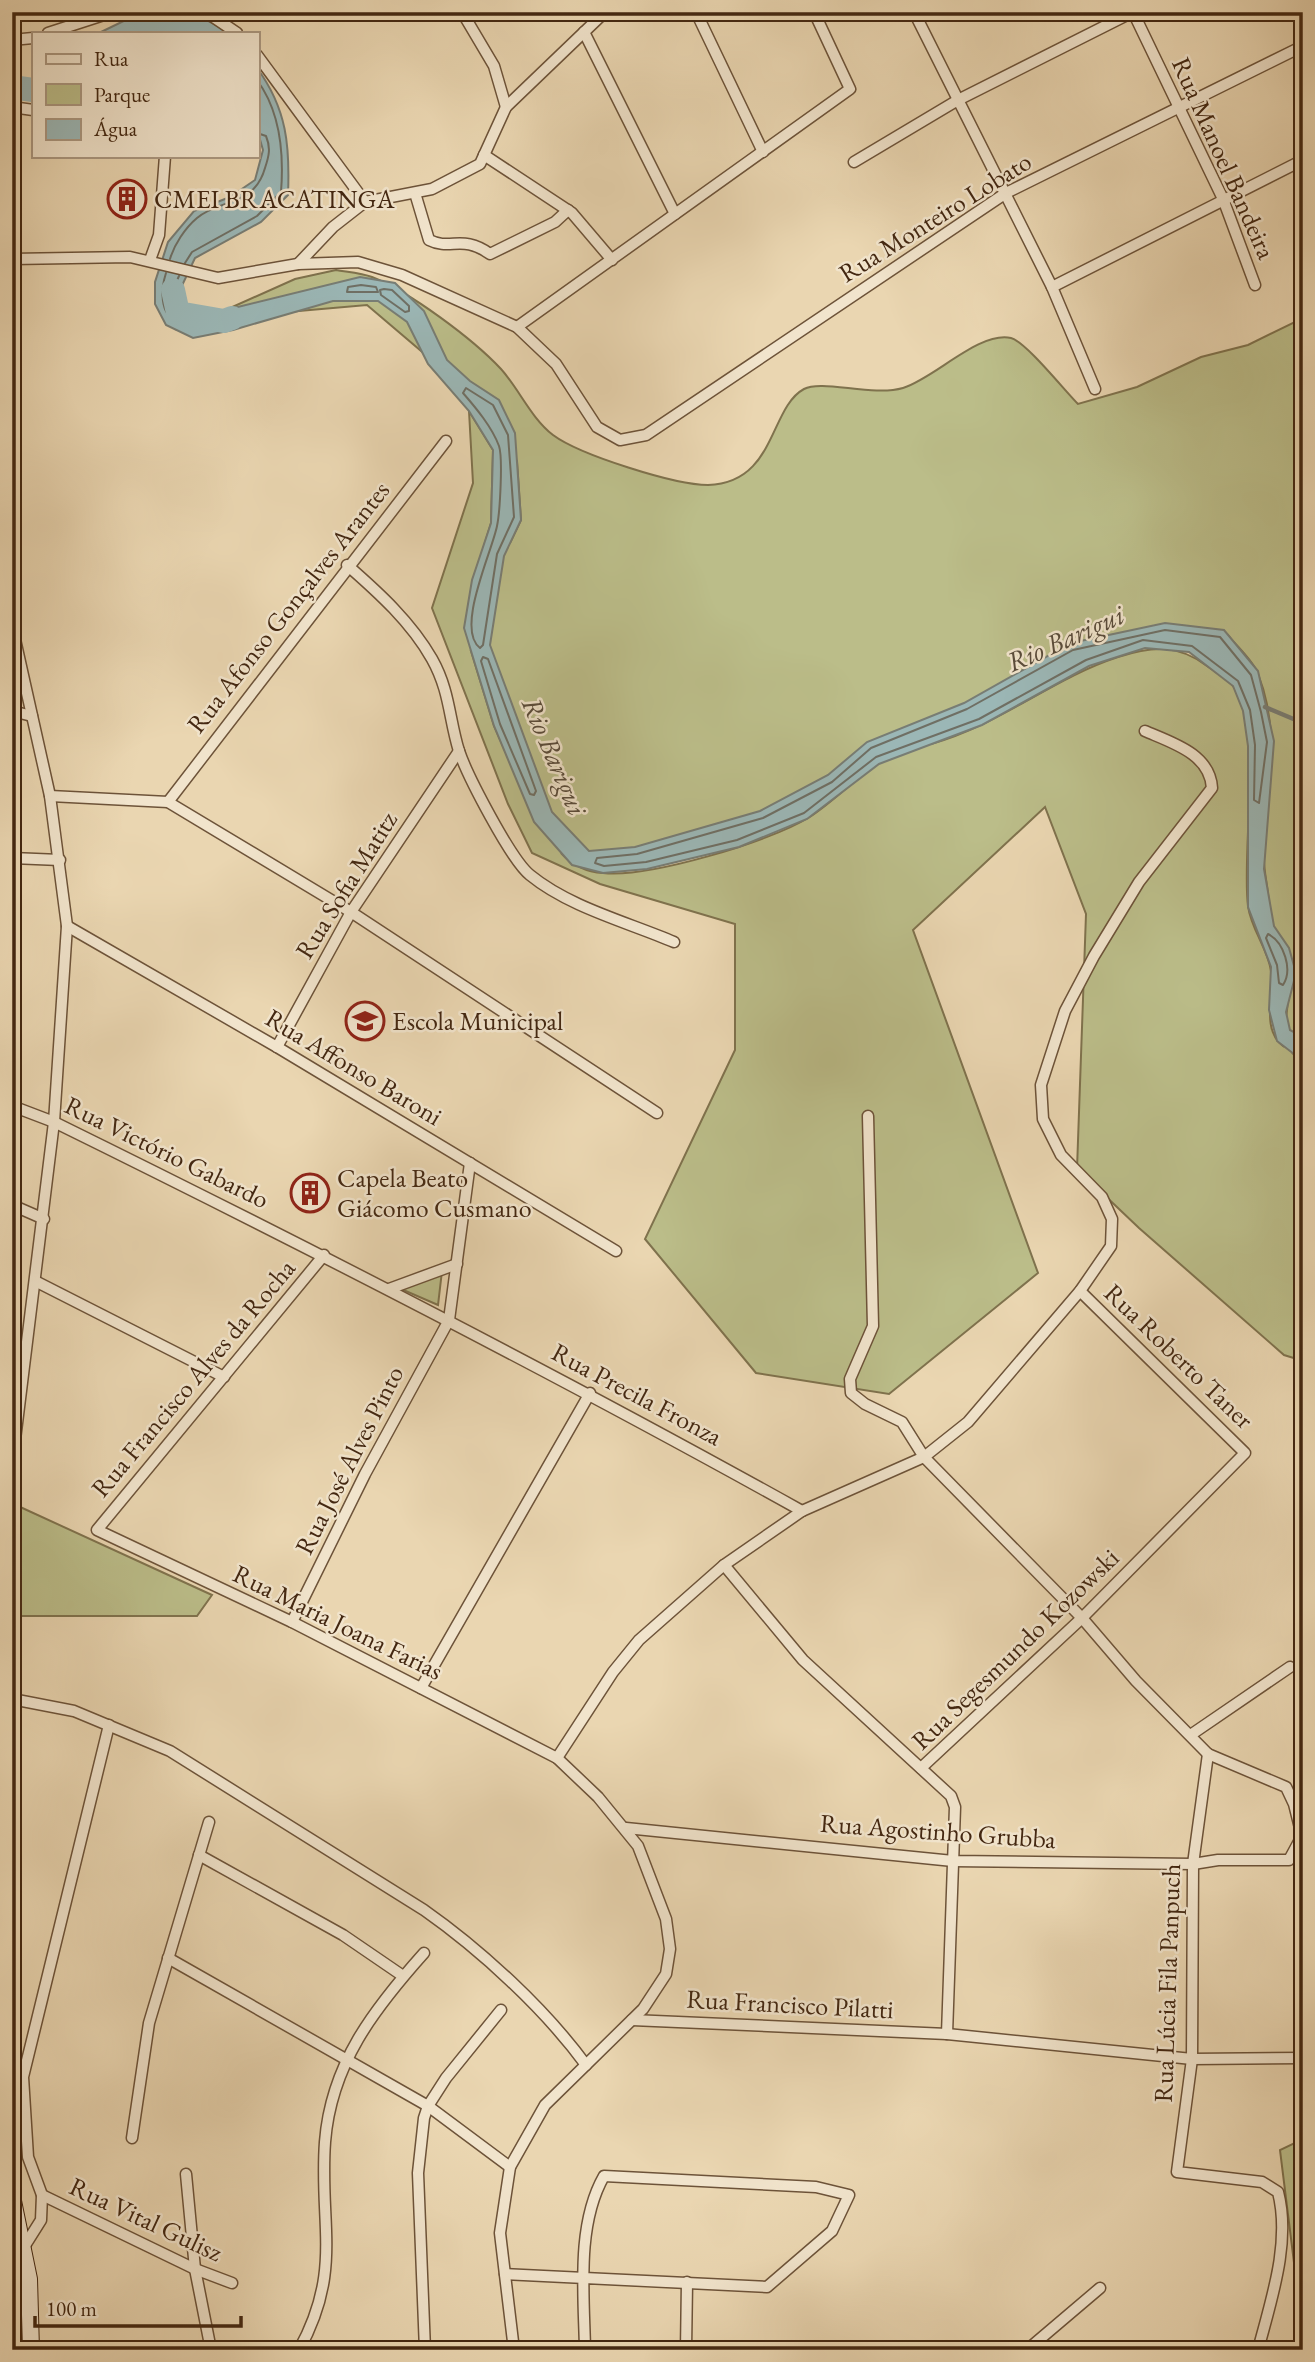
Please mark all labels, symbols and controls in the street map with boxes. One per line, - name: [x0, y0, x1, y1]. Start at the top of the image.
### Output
- legend: [32, 32, 259, 158]
- text: Rua: [94, 45, 129, 72]
- street label: Rua Manoel Bandeira: [1164, 52, 1284, 265]
- text: Parque: [94, 81, 150, 108]
- text: Água: [93, 115, 138, 142]
- street label: Rua Monteiro Lobato: [832, 144, 1038, 290]
- building icon: CMEI BRACATINGA: [106, 178, 148, 220]
- place label: CMEI BRACATINGA: [154, 182, 395, 216]
- street label: Rua Afonso Gonçalves Arantes: [179, 474, 397, 740]
- water label: Rio Barigui: [1000, 595, 1131, 680]
- water label: Rio Barigui: [514, 691, 597, 822]
- street label: Rua Sofia Matitz: [287, 805, 405, 965]
- school or university icon: Escola Municipal: [344, 1000, 386, 1042]
- street label: Rua Affonso Baroni: [259, 1001, 449, 1133]
- place label: Escola Municipal: [392, 1004, 563, 1038]
- street label: Rua Victório Gabardo: [59, 1088, 275, 1216]
- place label: Capela Beato Giácomo Cusmano: [337, 1161, 532, 1225]
- building icon: Capela Beato Giácomo Cusmano: [289, 1172, 331, 1214]
- street label: Rua Francisco Alves da Rocha: [83, 1251, 303, 1504]
- street label: Rua Roberto Taner: [1097, 1276, 1261, 1436]
- street label: Rua Precila Fronza: [546, 1335, 729, 1453]
- street label: Rua José Alves Pinto: [287, 1360, 411, 1560]
- street label: Rua Segesmundo Kozowski: [904, 1541, 1126, 1757]
- street label: Rua Maria Joana Farias: [227, 1556, 449, 1688]
- street label: Rua Agostinho Grubba: [819, 1806, 1058, 1856]
- street label: Rua Lúcia Fila Panpuch: [1146, 1863, 1188, 2103]
- street label: Rua Francisco Pilatti: [686, 1982, 894, 2026]
- street label: Rua Vital Gulisz: [64, 2169, 228, 2269]
- scale bar: [35, 2285, 242, 2329]
- text: 100 m: [46, 2295, 97, 2322]

